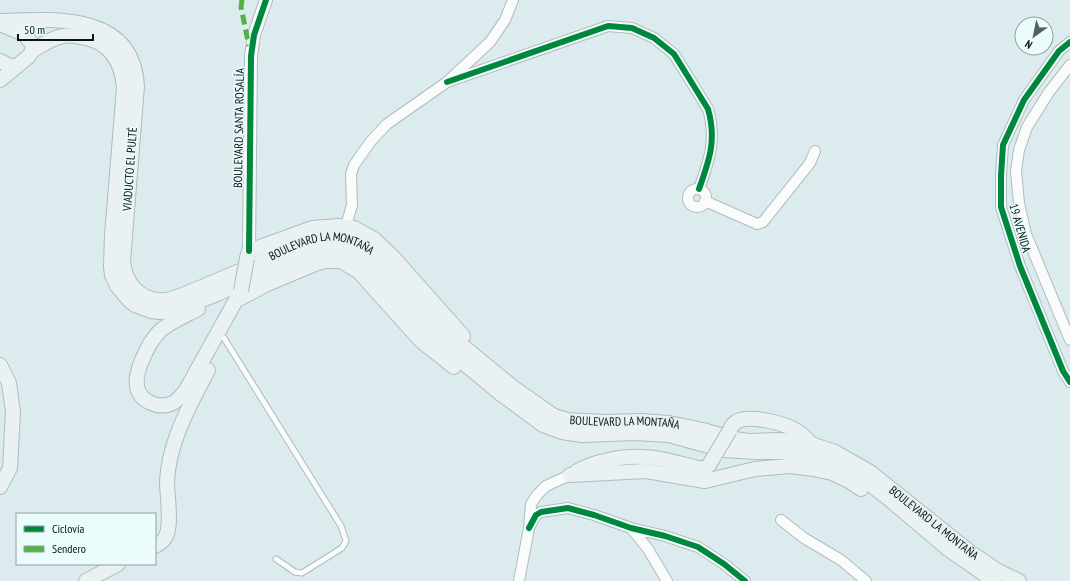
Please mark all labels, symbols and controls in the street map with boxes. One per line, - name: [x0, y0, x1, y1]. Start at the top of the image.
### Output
- scale bar: [18, 16, 93, 42]
- north arrow: [1014, 16, 1054, 56]
- text: 50 m: [24, 22, 45, 37]
- text: N: [1022, 37, 1035, 52]
- street label: BOULEVARD SANTA ROSALÍA: [230, 68, 247, 188]
- street label: VIADUCTO EL PULTÉ: [119, 127, 140, 212]
- street label: 19 AVENIDA: [1006, 202, 1035, 254]
- text: BOULEVARD LA MONTAÑA: [266, 229, 378, 263]
- street label: BOULEVARD LA MONTAÑA: [266, 249, 376, 267]
- street label: BOULEVARD LA MONTAÑA: [569, 412, 681, 432]
- street label: BOULEVARD LA MONTAÑA: [886, 482, 982, 563]
- legend: [16, 513, 156, 565]
- text: Ciclovía: [52, 521, 84, 536]
- text: Sendero: [52, 541, 86, 556]

